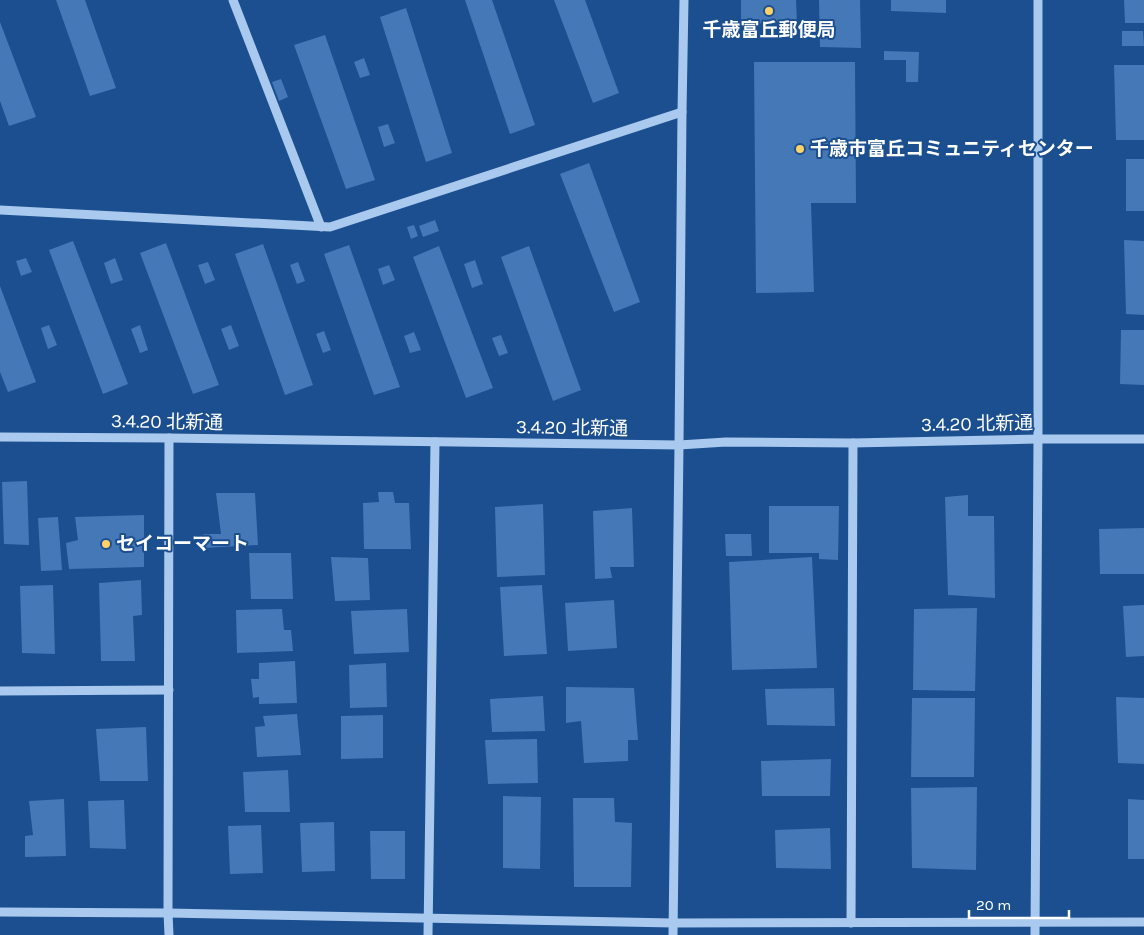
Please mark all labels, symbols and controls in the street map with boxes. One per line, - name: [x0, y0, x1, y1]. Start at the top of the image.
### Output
- marker: 千歳富丘郵便局: [763, 5, 775, 17]
- place label: 千歳富丘郵便局: [702, 19, 836, 41]
- place label: 千歳市富丘コミュニティセンター: [810, 138, 1094, 160]
- marker: 千歳市富丘コミュニティセンター: [794, 143, 806, 155]
- street label: 3.4.20 北新通: [111, 410, 223, 434]
- street label: 3.4.20 北新通: [921, 412, 1033, 436]
- street label: 3.4.20 北新通: [516, 416, 628, 440]
- place label: セイコーマート: [116, 533, 249, 555]
- marker: セイコーマート: [100, 538, 112, 550]
- scale bar: [969, 888, 1069, 920]
- text: 20 m: [976, 896, 1011, 914]

